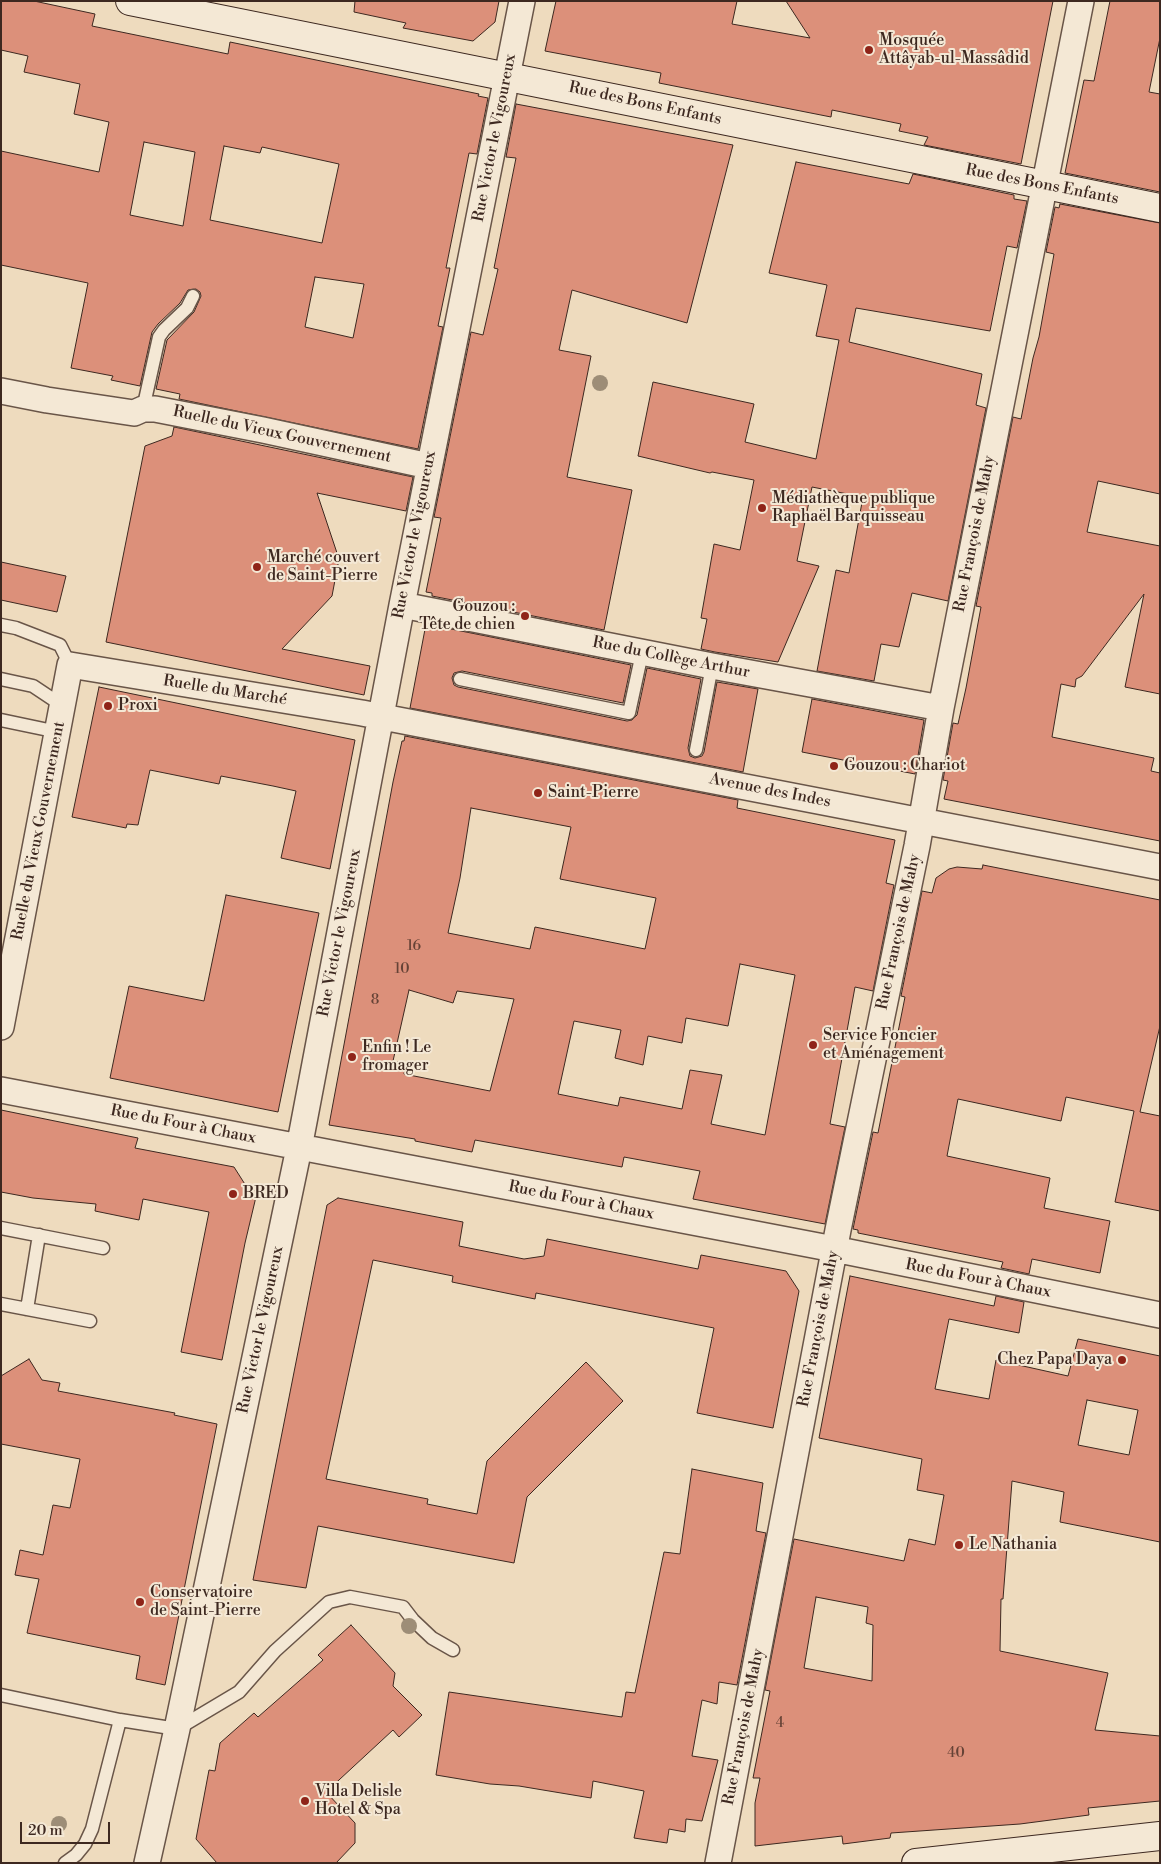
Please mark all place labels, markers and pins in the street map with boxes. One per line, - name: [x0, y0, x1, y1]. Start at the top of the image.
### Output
- place label: Mosquée Attâyab-ul-Massâdid: [879, 31, 1029, 69]
- marker: Mosquée Attâyab-ul-Massâdid: [863, 44, 875, 56]
- place label: Médiathèque publique Raphaël Barquisseau: [772, 489, 935, 527]
- marker: Médiathèque publique Raphaël Barquisseau: [756, 502, 768, 514]
- place label: Marché couvert de Saint-Pierre: [267, 548, 380, 586]
- marker: Marché couvert de Saint-Pierre: [251, 561, 263, 573]
- place label: Gouzou : Tête de chien: [419, 597, 515, 635]
- marker: Gouzou : Tête de chien: [519, 610, 531, 622]
- place label: Proxi: [118, 696, 158, 716]
- marker: Proxi: [102, 700, 114, 712]
- place label: Gouzou : Chariot: [844, 756, 966, 776]
- marker: Gouzou : Chariot: [828, 760, 840, 772]
- place label: Saint-Pierre: [548, 783, 638, 803]
- marker: Saint-Pierre: [532, 787, 544, 799]
- place label: Service Foncier et Aménagement: [823, 1026, 944, 1064]
- place label: Enfin ! Le fromager: [362, 1038, 431, 1076]
- marker: Service Foncier et Aménagement: [807, 1039, 819, 1051]
- marker: Enfin ! Le fromager: [346, 1051, 358, 1063]
- place label: BRED: [243, 1184, 289, 1204]
- marker: BRED: [227, 1188, 239, 1200]
- place label: Chez Papa Daya: [997, 1350, 1112, 1370]
- marker: Chez Papa Daya: [1116, 1354, 1128, 1366]
- place label: Le Nathania: [969, 1535, 1057, 1555]
- marker: Le Nathania: [953, 1539, 965, 1551]
- place label: Conservatoire de Saint-Pierre: [150, 1583, 261, 1621]
- marker: Conservatoire de Saint-Pierre: [134, 1596, 146, 1608]
- place label: Villa Delisle Hotel & Spa: [315, 1782, 402, 1820]
- marker: Villa Delisle Hotel & Spa: [299, 1795, 311, 1807]

